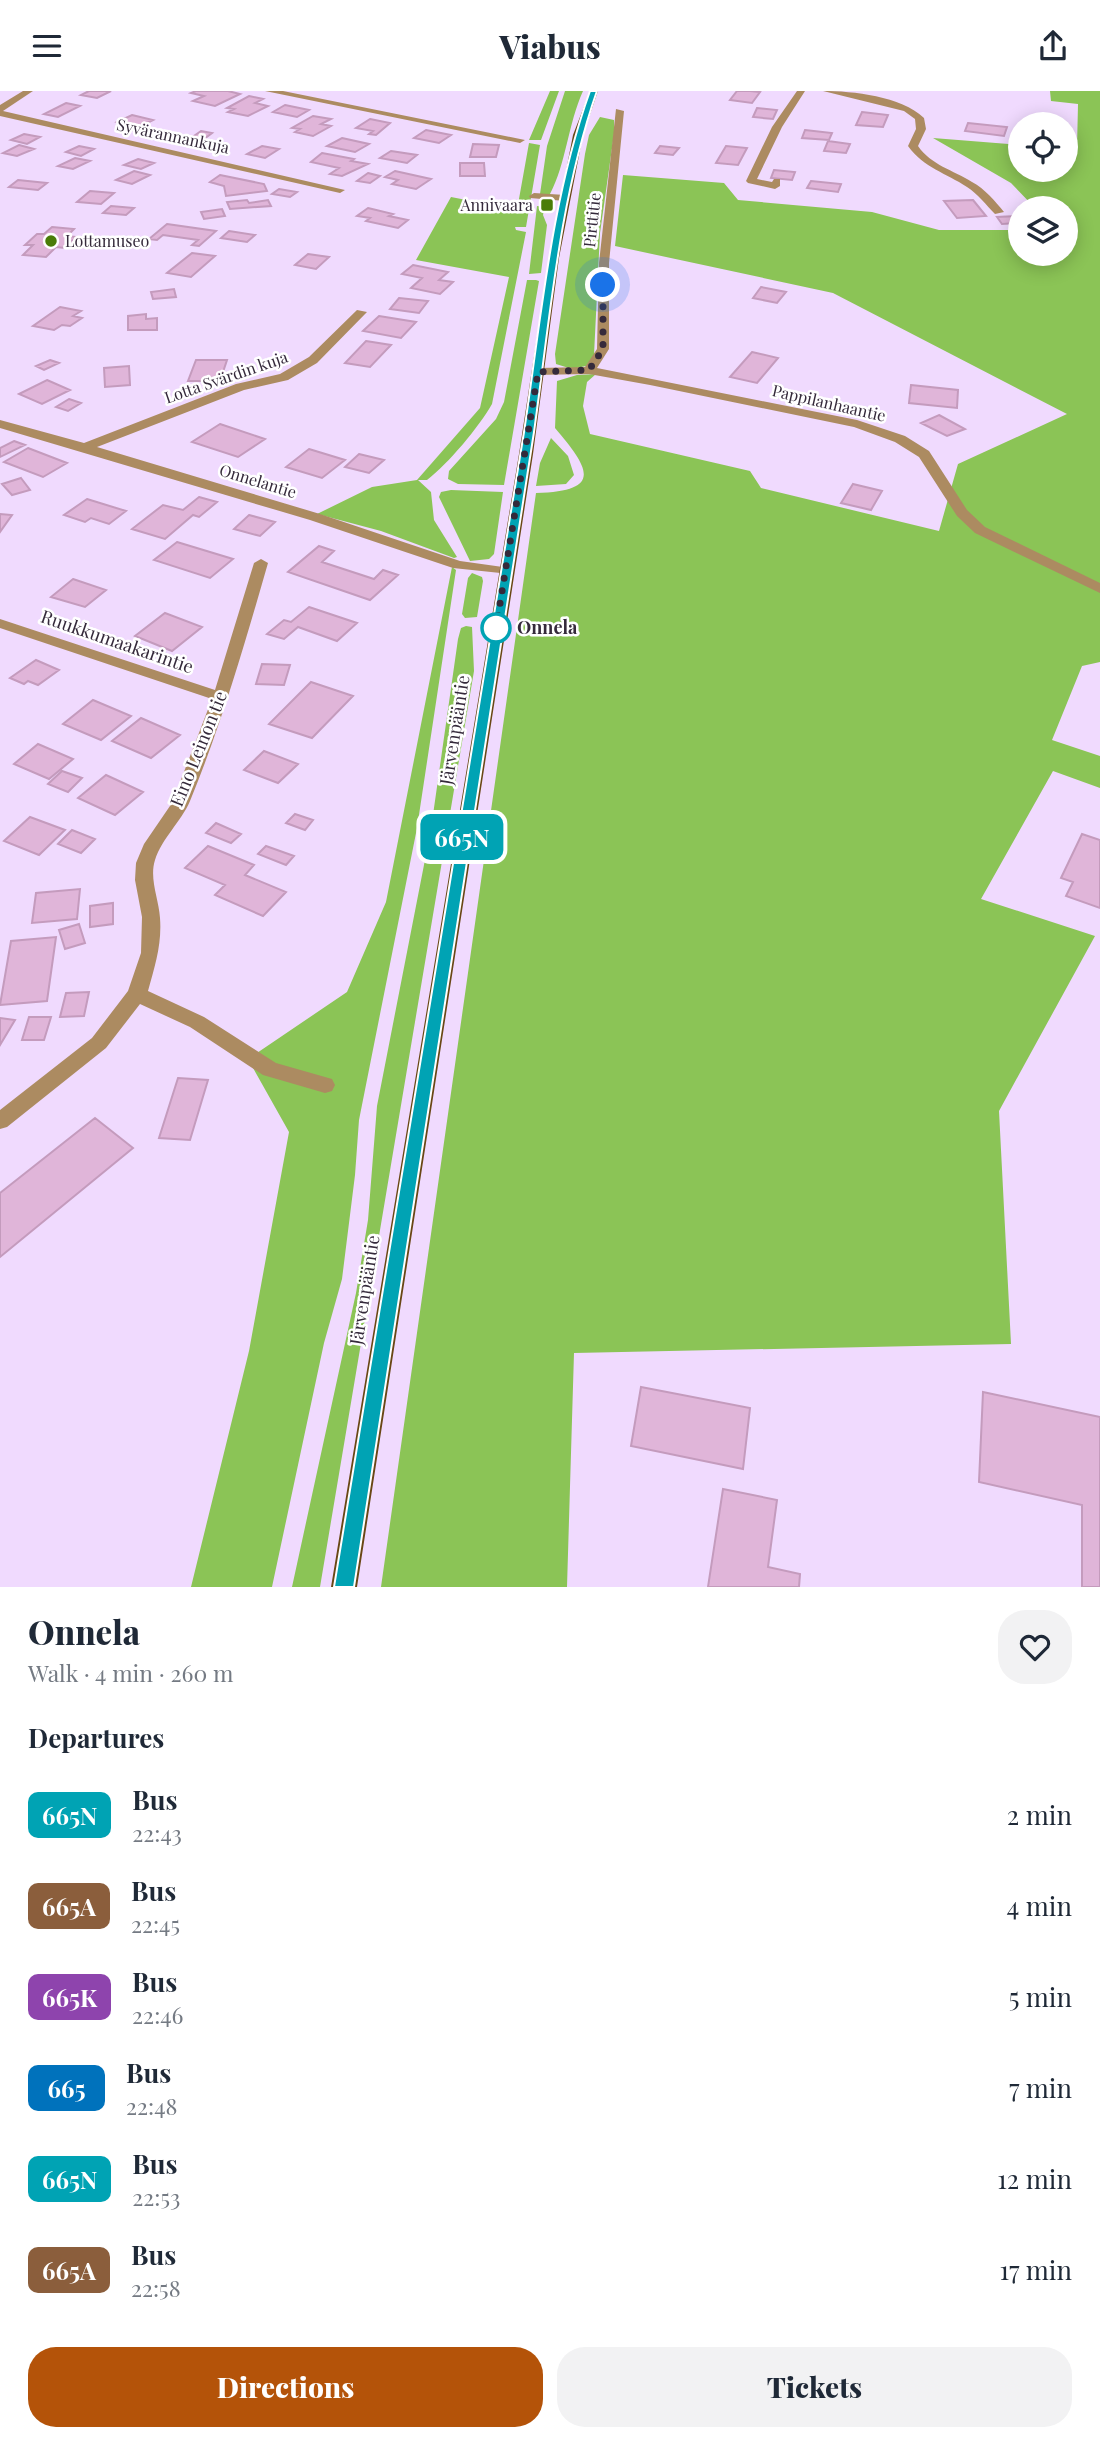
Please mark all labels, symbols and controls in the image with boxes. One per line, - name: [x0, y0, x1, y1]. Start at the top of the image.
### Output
- text: Viabus: [499, 24, 601, 67]
- icon: menu: [28, 27, 66, 65]
- icon: share: [1034, 27, 1072, 65]
- map controls: [1008, 112, 1078, 266]
- button: locate: [1008, 112, 1078, 182]
- street label: Syvärannankuja: [115, 113, 231, 158]
- street label: Pirttitie: [578, 192, 605, 248]
- place label: Annivaara: [459, 194, 533, 215]
- button: layers: [1008, 196, 1078, 266]
- marker: Annivaara: [539, 197, 555, 213]
- place label: Lottamuseo: [65, 230, 150, 251]
- marker: Lottamuseo: [43, 233, 59, 249]
- your location: [585, 267, 620, 302]
- street label: Lotta Svärdin kuja: [161, 346, 290, 407]
- street label: Pappilanhaantie: [770, 379, 888, 426]
- street label: Onnelantie: [217, 459, 299, 502]
- street label: Ruukkumaakarintie: [38, 604, 197, 678]
- marker: Onnela: [481, 613, 511, 643]
- place label: Onnela: [517, 615, 578, 639]
- street label: Järvenpääntie: [433, 673, 475, 787]
- street label: Eino Leinon tie: [164, 687, 232, 810]
- line badge: 665N: [413, 814, 511, 860]
- text: 665N: [434, 821, 490, 853]
- street label: Järvenpääntie: [343, 1233, 385, 1347]
- text: Onnela: [28, 1609, 140, 1653]
- button: heart: [998, 1610, 1072, 1684]
- text: Walk · 4 min · 260 m: [28, 1657, 233, 1688]
- text: Departures: [28, 1720, 164, 1755]
- text: Bus: [132, 1782, 178, 1817]
- text: 2 min: [1007, 1797, 1072, 1832]
- text: 665N: [42, 1799, 97, 1831]
- text: 22:43: [132, 1817, 182, 1848]
- text: Bus: [131, 1873, 176, 1908]
- text: 4 min: [1006, 1888, 1072, 1923]
- text: 665A: [42, 1890, 96, 1922]
- text: 22:45: [131, 1908, 180, 1939]
- text: Bus: [132, 1964, 177, 1999]
- text: 5 min: [1009, 1979, 1072, 2014]
- text: 665K: [42, 1981, 97, 2013]
- text: 22:46: [132, 1999, 184, 2030]
- text: Bus: [126, 2055, 171, 2090]
- text: 7 min: [1009, 2070, 1072, 2105]
- text: 665: [48, 2072, 85, 2104]
- text: 22:48: [126, 2090, 177, 2121]
- text: Bus: [132, 2146, 178, 2181]
- text: 12 min: [997, 2161, 1072, 2196]
- text: 665N: [42, 2163, 97, 2195]
- text: 22:53: [132, 2181, 180, 2212]
- text: Bus: [131, 2237, 176, 2272]
- text: 17 min: [999, 2252, 1072, 2287]
- text: 665A: [42, 2254, 96, 2286]
- text: 22:58: [131, 2272, 181, 2303]
- button: Directions: [28, 2347, 543, 2427]
- button: Tickets: [557, 2347, 1072, 2427]

